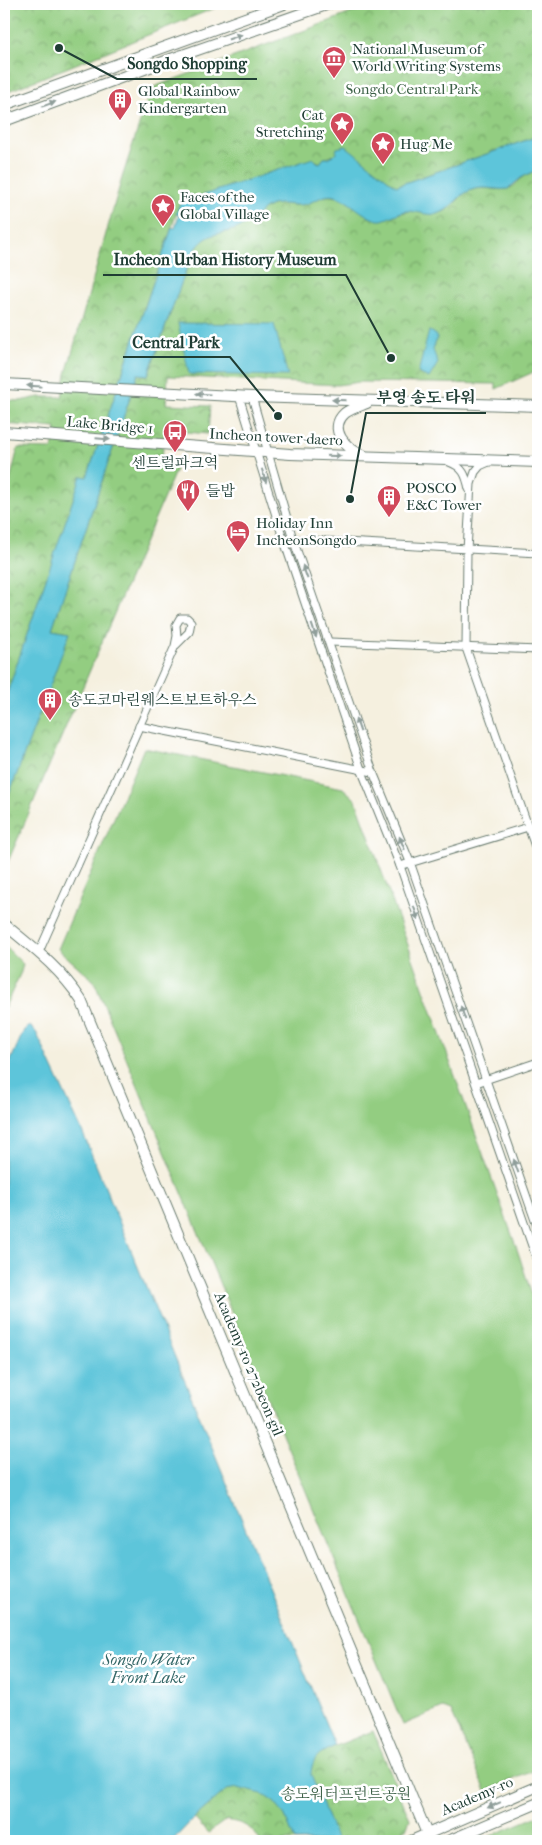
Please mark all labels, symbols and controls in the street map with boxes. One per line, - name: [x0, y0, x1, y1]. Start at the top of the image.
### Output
- one-way arrow: [228, 33, 243, 40]
- place label: National Museum of World Writing Systems: [351, 40, 501, 75]
- museum icon: National Museum of World Writing Systems: [321, 45, 347, 79]
- callout: Songdo Shopping: [117, 48, 257, 79]
- text: Songdo Shopping: [127, 54, 247, 74]
- park label: Songdo Central Park: [346, 80, 479, 98]
- place label: Global Rainbow Kindergarten: [138, 82, 241, 117]
- building icon: Global Rainbow Kindergarten: [107, 87, 133, 121]
- one-way arrow: [42, 100, 57, 107]
- place label: Cat Stretching: [256, 106, 325, 141]
- place icon: Cat Stretching: [329, 111, 355, 145]
- place icon: Hug Me: [370, 131, 396, 165]
- place label: Hug Me: [400, 135, 453, 153]
- place label: Faces of the Global Village: [180, 188, 270, 223]
- place icon: Faces of the Global Village: [150, 193, 176, 227]
- callout: Incheon Urban History Museum: [103, 244, 346, 275]
- text: Incheon Urban History Museum: [113, 250, 337, 270]
- callout: Central Park: [123, 326, 230, 357]
- text: Central Park: [132, 333, 220, 352]
- one-way arrow: [25, 381, 41, 389]
- callout: 부영 송도 타워: [366, 382, 486, 413]
- text: 부영 송도 타워: [376, 388, 476, 407]
- one-way arrow: [195, 390, 211, 398]
- one-way arrow: [331, 395, 347, 403]
- street label: Lake Bridge 1: [66, 412, 154, 438]
- bus stop icon: 센트럴파크역: [162, 419, 188, 453]
- street label: Incheon tower-daero: [209, 425, 344, 450]
- one-way arrow: [95, 436, 111, 444]
- one-way arrow: [326, 452, 342, 460]
- place label: 센트럴파크역: [132, 454, 218, 472]
- one-way arrow: [260, 469, 268, 484]
- restaurant icon: 들밥: [175, 478, 201, 512]
- place label: POSCO E&C Tower: [406, 479, 482, 514]
- place label: 들밥: [206, 482, 235, 500]
- building icon: POSCO E&C Tower: [376, 484, 402, 518]
- place label: Holiday Inn IncheonSongdo: [256, 514, 357, 549]
- hotel icon: Holiday Inn IncheonSongdo: [225, 519, 251, 553]
- one-way arrow: [301, 564, 309, 579]
- one-way arrow: [311, 623, 318, 638]
- building icon: 송도코마린웨스트보트하우스: [37, 687, 63, 721]
- place label: 송도코마린웨스트보트하우스: [68, 691, 257, 709]
- one-way arrow: [353, 718, 361, 733]
- one-way arrow: [398, 835, 406, 850]
- one-way arrow: [412, 906, 420, 921]
- one-way arrow: [459, 1005, 467, 1020]
- one-way arrow: [512, 1158, 520, 1173]
- street label: Academy-ro 272beon-gil: [210, 1288, 287, 1439]
- water label: Songdo Water Front Lake: [101, 1650, 195, 1687]
- street label: Academy-ro: [437, 1773, 516, 1820]
- park label: 송도워터프런트공원: [281, 1785, 411, 1803]
- one-way arrow: [486, 1801, 501, 1809]

